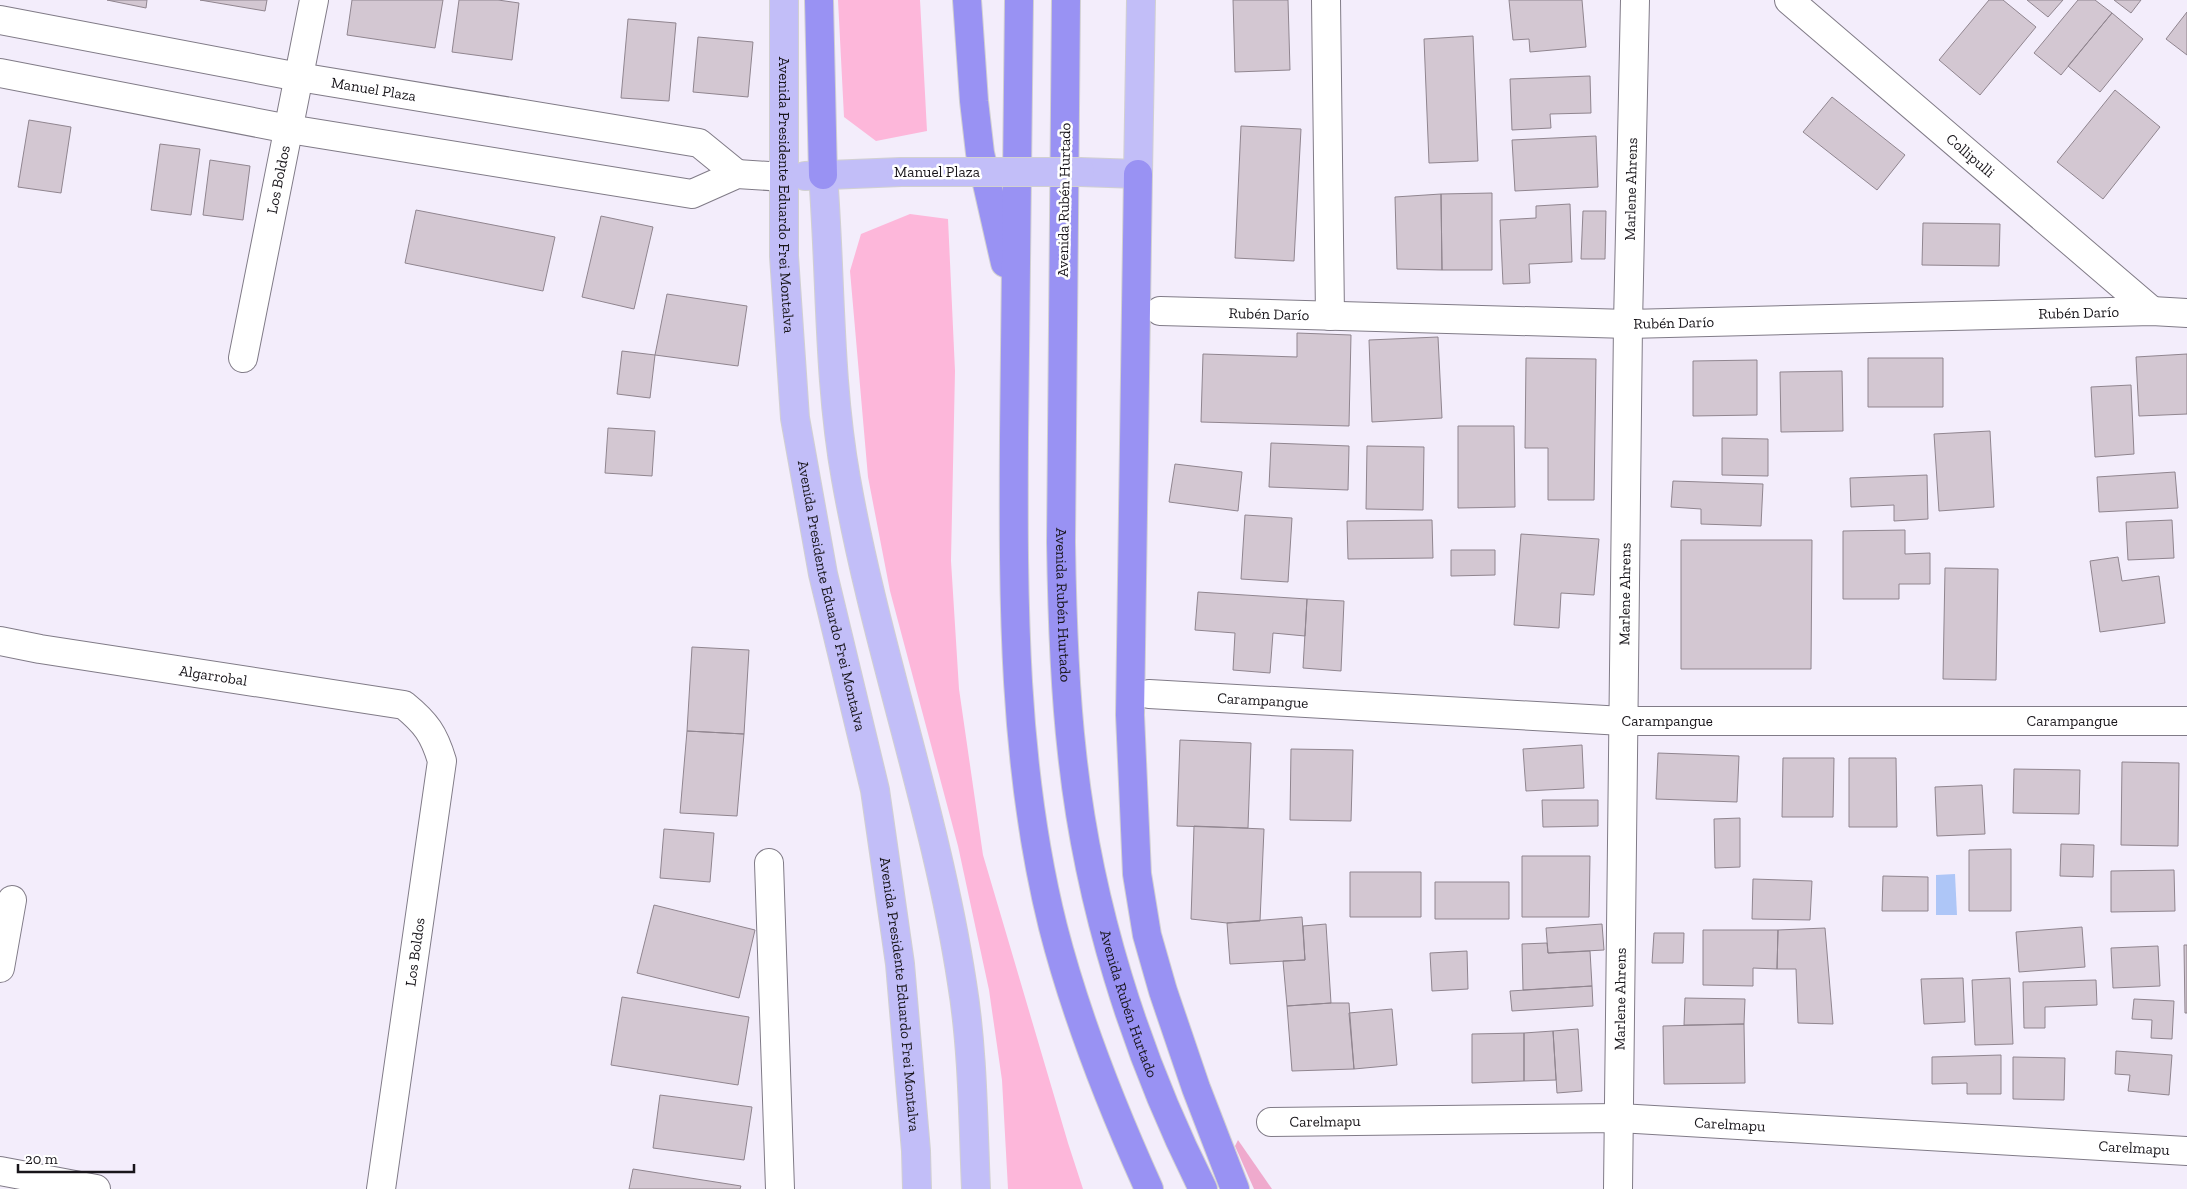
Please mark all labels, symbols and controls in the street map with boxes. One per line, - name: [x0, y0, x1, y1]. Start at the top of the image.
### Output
- street label: Avenida Presidente Eduardo Frei Montalva: [775, 57, 798, 334]
- street label: Manuel Plaza: [330, 73, 417, 105]
- street label: Avenida Rubén Hurtado: [1054, 122, 1074, 277]
- street label: Collipulli: [1942, 130, 1999, 181]
- street label: Marlene Ahrens: [1621, 137, 1641, 241]
- street label: Los Boldos: [263, 144, 294, 215]
- street label: Manuel Plaza: [894, 163, 980, 181]
- street label: Rubén Darío: [2038, 303, 2120, 323]
- street label: Rubén Darío: [1228, 304, 1310, 324]
- street label: Rubén Darío: [1633, 313, 1715, 333]
- street label: Avenida Presidente Eduardo Frei Montalva: [794, 459, 870, 733]
- street label: Avenida Rubén Hurtado: [1052, 528, 1075, 683]
- street label: Marlene Ahrens: [1615, 542, 1634, 646]
- street label: Algarrobal: [178, 662, 249, 690]
- street label: Carampangue: [1217, 689, 1309, 712]
- street label: Carampangue: [1622, 712, 1713, 730]
- street label: Carampangue: [2027, 712, 2118, 730]
- street label: Avenida Presidente Eduardo Frei Montalva: [876, 856, 923, 1133]
- street label: Los Boldos: [401, 917, 429, 987]
- street label: Avenida Rubén Hurtado: [1096, 928, 1161, 1081]
- street label: Marlene Ahrens: [1611, 947, 1630, 1051]
- street label: Carelmapu: [1289, 1112, 1361, 1131]
- street label: Carelmapu: [1694, 1113, 1766, 1136]
- street label: Carelmapu: [2098, 1137, 2171, 1159]
- scale bar: [18, 1142, 134, 1174]
- text: 20 m: [25, 1150, 58, 1168]

